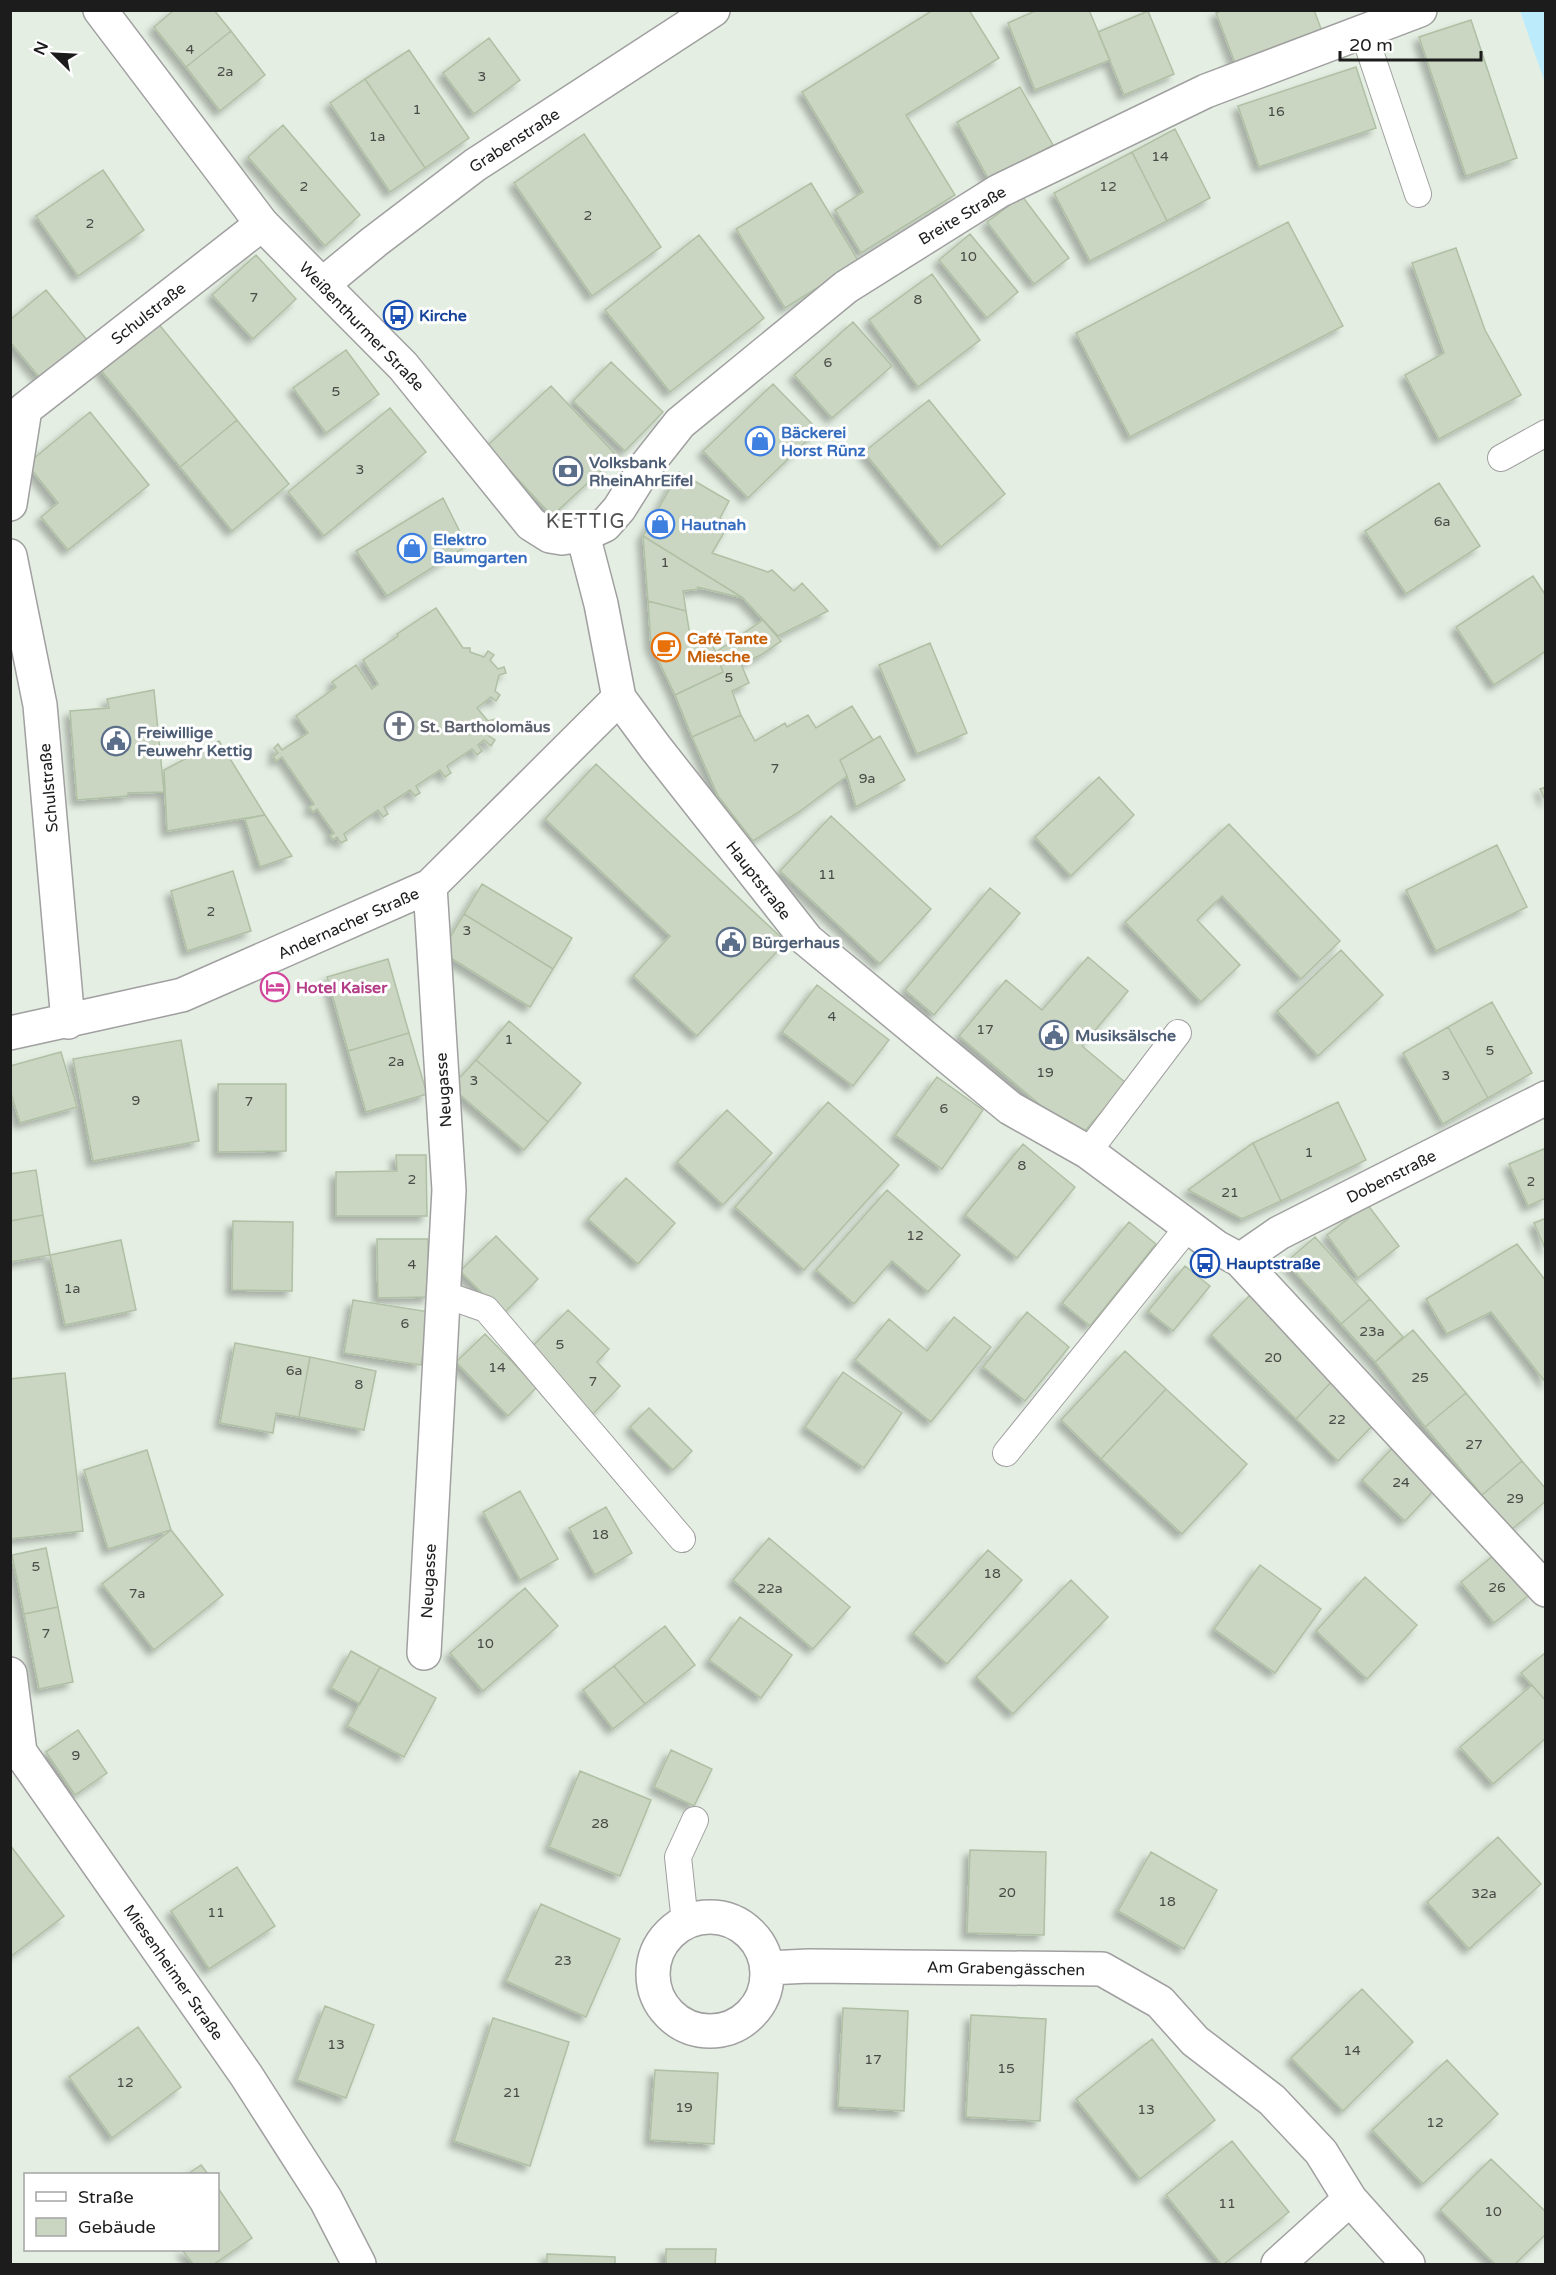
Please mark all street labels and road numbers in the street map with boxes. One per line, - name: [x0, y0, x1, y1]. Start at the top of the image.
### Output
- street label: Grabenstraße: [466, 104, 564, 177]
- street label: Breite Straße: [915, 182, 1010, 250]
- street label: Weißenthurmer Straße: [294, 258, 428, 396]
- street label: Schulstraße: [107, 278, 190, 349]
- street label: Schulstraße: [35, 742, 63, 833]
- street label: Hauptstraße: [721, 837, 795, 924]
- street label: Andernacher Straße: [275, 884, 422, 964]
- street label: Neugasse: [431, 1052, 457, 1128]
- street label: Dobenstraße: [1343, 1146, 1440, 1208]
- street label: Neugasse: [417, 1543, 441, 1619]
- street label: Miesenheimer Straße: [119, 1901, 228, 2044]
- street label: Am Grabengässchen: [927, 1958, 1085, 1980]

